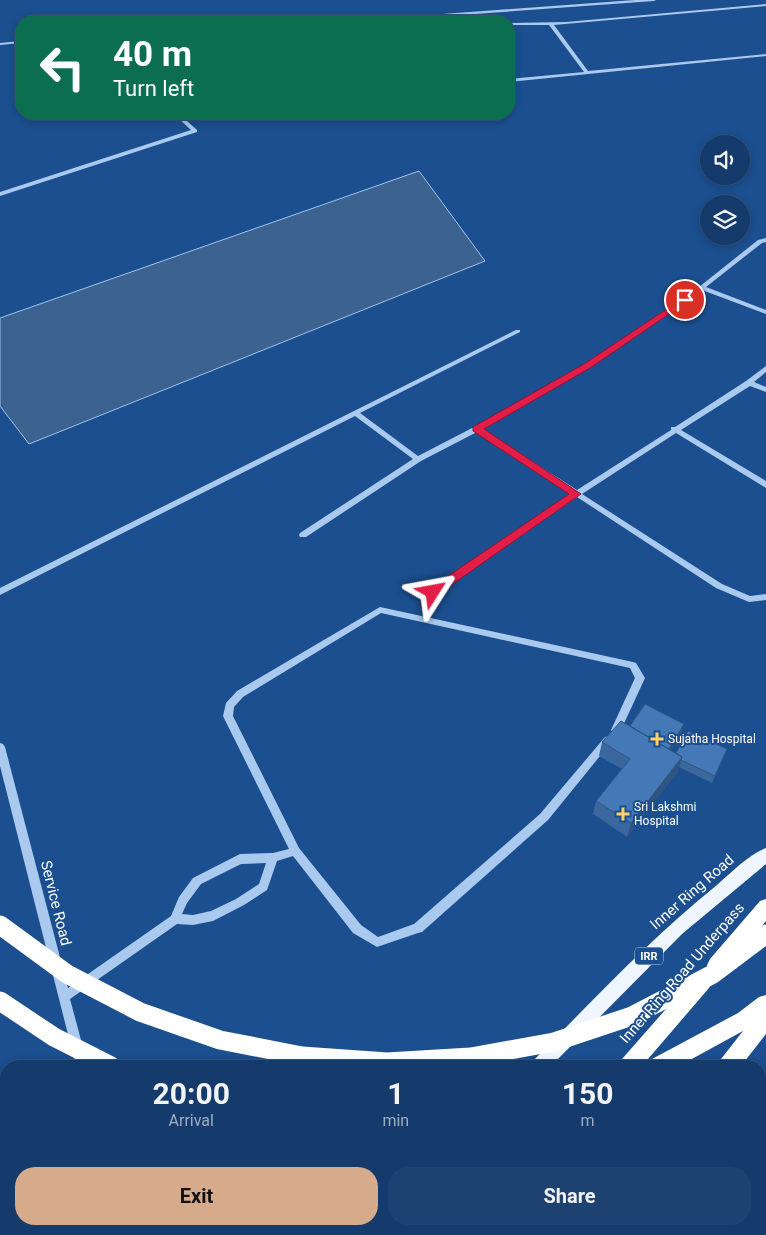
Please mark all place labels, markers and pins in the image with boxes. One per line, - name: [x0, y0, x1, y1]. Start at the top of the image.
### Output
- pin: [664, 279, 706, 321]
- marker: Sujatha Hospital: [650, 732, 664, 746]
- place label: Sujatha Hospital: [668, 732, 756, 746]
- place label: Sri Lakshmi Hospital: [634, 800, 696, 828]
- marker: Sri Lakshmi Hospital: [616, 807, 630, 821]

